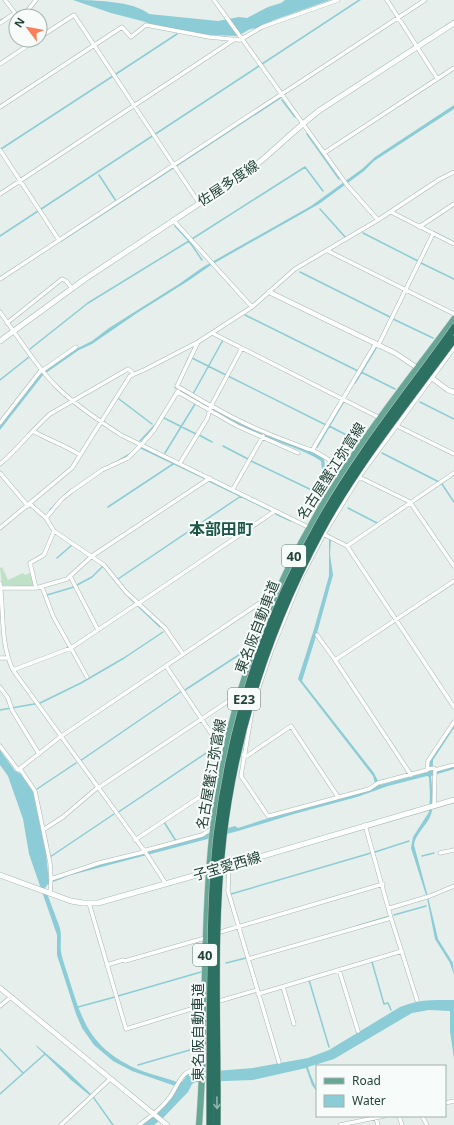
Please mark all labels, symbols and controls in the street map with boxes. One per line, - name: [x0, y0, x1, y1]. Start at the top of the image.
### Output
- north arrow: [8, 8, 48, 48]
- text: N: [10, 15, 28, 30]
- street label: 佐屋多度線: [193, 155, 262, 210]
- street label: 名古屋蟹江弥富線: [292, 419, 369, 523]
- district label: 本部田町: [189, 518, 253, 540]
- road number: 40: [282, 545, 306, 567]
- street label: 東名阪自動車道: [230, 578, 283, 676]
- road number: E23: [228, 688, 260, 710]
- street label: 名古屋蟹江弥富線: [191, 717, 230, 831]
- street label: 子宝愛西線: [191, 847, 263, 884]
- road number: 40: [193, 944, 217, 966]
- street label: 東名阪自動車道: [188, 983, 207, 1081]
- legend: [316, 1065, 446, 1117]
- text: Road: [352, 1072, 381, 1089]
- text: Water: [352, 1092, 386, 1109]
- one-way arrow: [213, 1096, 221, 1109]

